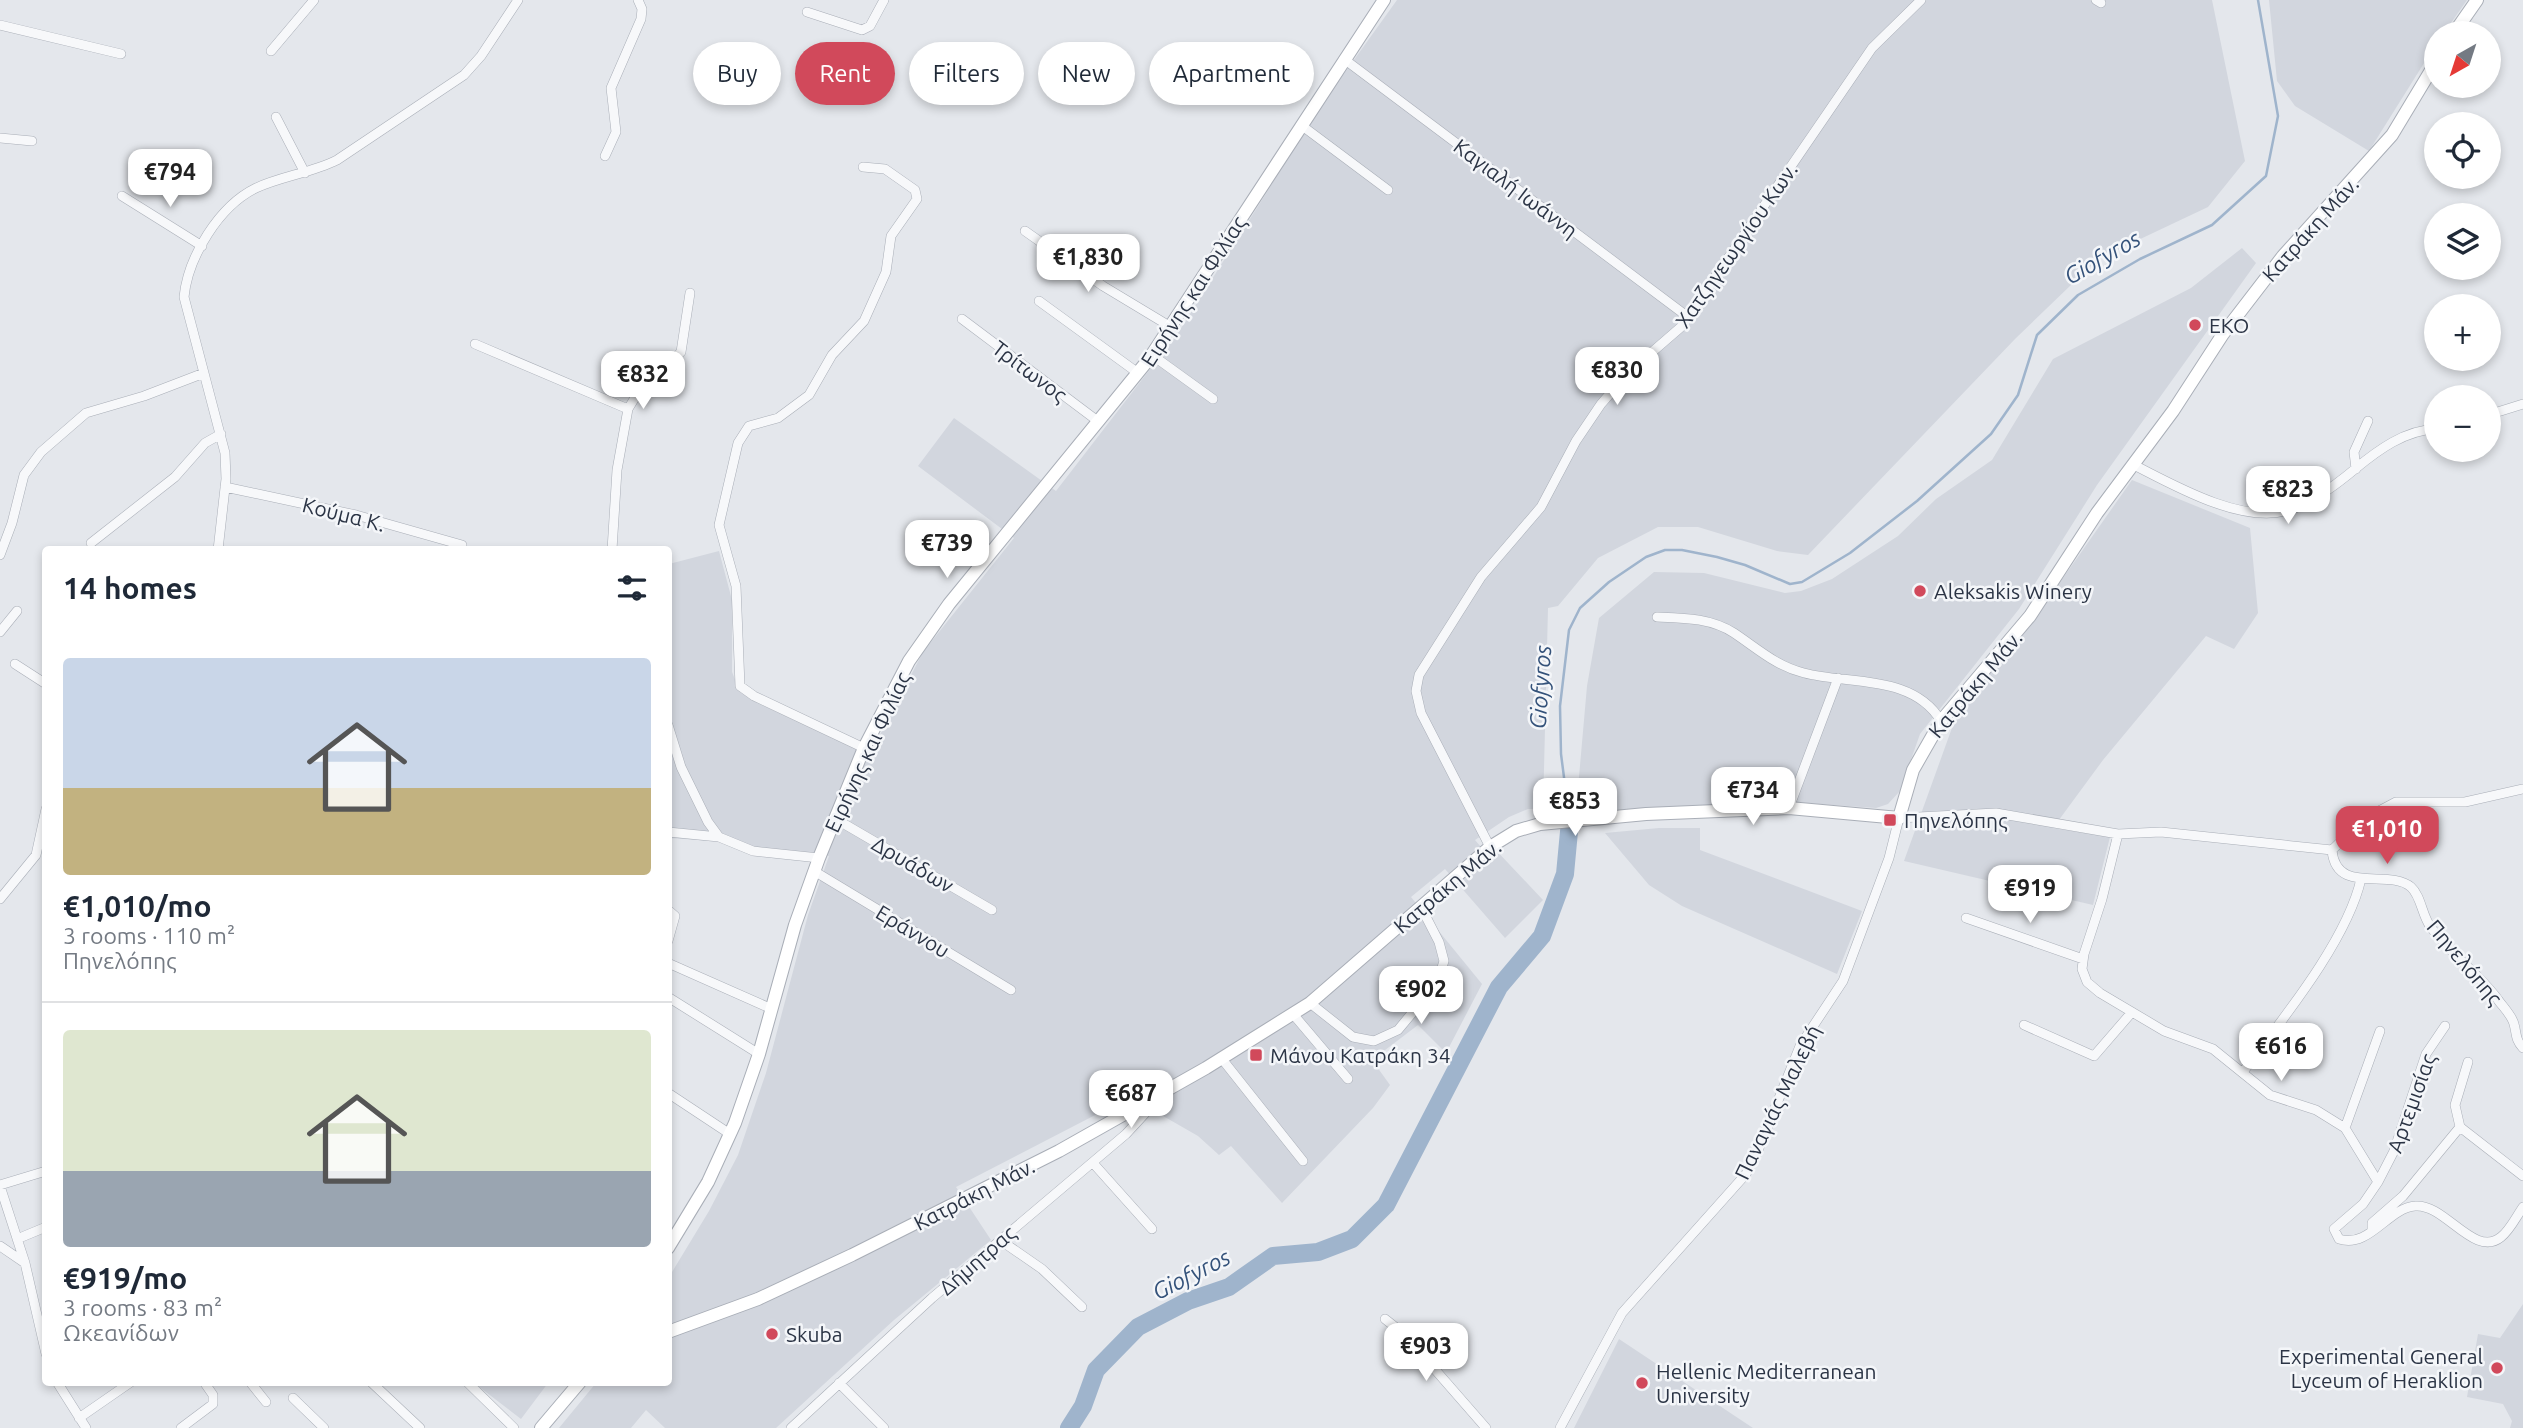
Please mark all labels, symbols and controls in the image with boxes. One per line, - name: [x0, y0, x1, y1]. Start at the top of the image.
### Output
- north arrow: [2424, 21, 2501, 98]
- map controls: [2424, 21, 2501, 462]
- chip: Buy: [693, 42, 781, 105]
- chip: Rent: [795, 42, 895, 105]
- chip: Filters: [909, 42, 1024, 105]
- chip: New: [1038, 42, 1135, 105]
- chip: Apartment: [1149, 42, 1314, 105]
- button: locate: [2424, 112, 2501, 189]
- street label: Καγιαλή Ιωάννη: [1449, 134, 1583, 242]
- pin: €794: [129, 150, 211, 209]
- street label: Χατζηγεωργίου Κων.: [1670, 158, 1802, 332]
- text: €794: [144, 159, 196, 184]
- street label: Κατράκη Μάν.: [2257, 172, 2363, 286]
- button: layers: [2424, 203, 2501, 280]
- street label: Ειρήνης και Φιλίας: [1135, 211, 1251, 371]
- water label: Giofyros: [2059, 225, 2145, 290]
- pin: €1,830: [1031, 234, 1145, 294]
- text: €1,830: [1053, 244, 1123, 269]
- button: +: [2424, 294, 2501, 371]
- place label: EKO: [2209, 313, 2249, 337]
- marker: EKO: [2187, 317, 2203, 333]
- street label: Τρίτωνος: [988, 335, 1072, 407]
- pin: €830: [1576, 348, 1658, 407]
- pin: €832: [602, 352, 684, 411]
- text: €830: [1591, 357, 1643, 382]
- text: €832: [617, 361, 669, 386]
- button: −: [2424, 385, 2501, 462]
- pin: €823: [2247, 466, 2329, 526]
- text: €823: [2262, 476, 2314, 501]
- street label: Κούμα Κ.: [300, 492, 388, 536]
- pin: €739: [906, 520, 988, 580]
- text: €739: [921, 530, 973, 555]
- icon: filters: [613, 569, 651, 607]
- text: 14 homes: [63, 571, 197, 605]
- place label: Aleksakis Winery: [1934, 579, 2092, 603]
- marker: Aleksakis Winery: [1912, 583, 1928, 599]
- street label: Κατράκη Μάν.: [1923, 626, 2027, 742]
- water label: Giofyros: [1525, 644, 1556, 730]
- street label: Ειρήνης και Φιλίας: [819, 668, 915, 836]
- icon: home: [294, 704, 420, 830]
- pin: €734: [1712, 768, 1794, 827]
- text: €734: [1727, 777, 1779, 802]
- pin: €853: [1534, 778, 1616, 838]
- text: €853: [1549, 788, 1601, 813]
- pin: €1,010: [2330, 806, 2444, 866]
- place label: Πηνελόπης: [1904, 808, 2008, 832]
- marker: Πηνελόπης: [1882, 812, 1898, 828]
- text: €1,010: [2352, 816, 2422, 841]
- street label: Δρυάδων: [868, 831, 958, 897]
- street label: Κατράκη Μάν.: [1389, 834, 1505, 938]
- pin: €919: [1989, 866, 2071, 925]
- text: €919: [2004, 875, 2056, 900]
- text: €1,010/mo: [63, 889, 212, 923]
- street label: Εράννου: [872, 900, 954, 962]
- street label: Πηνελόπης: [2423, 915, 2508, 1010]
- text: 3 rooms · 110 m²: [63, 923, 235, 948]
- text: Πηνελόπης: [63, 948, 176, 973]
- pin: €902: [1380, 967, 1462, 1026]
- text: €902: [1395, 976, 1447, 1001]
- street label: Παναγιάς Μαλεβή: [1729, 1021, 1825, 1183]
- pin: €616: [2240, 1024, 2322, 1083]
- text: €616: [2255, 1033, 2307, 1058]
- place label: Μάνου Κατράκη 34: [1270, 1043, 1451, 1067]
- marker: Μάνου Κατράκη 34: [1248, 1047, 1264, 1063]
- street label: Αρτεμισίας: [2382, 1050, 2440, 1156]
- pin: €687: [1090, 1070, 1172, 1130]
- icon: home: [294, 1076, 420, 1202]
- text: €687: [1105, 1080, 1157, 1105]
- street label: Κατράκη Μάν.: [910, 1153, 1038, 1235]
- street label: Δήμητρας: [934, 1220, 1020, 1300]
- water label: Giofyros: [1148, 1244, 1235, 1305]
- text: €919/mo: [63, 1261, 187, 1295]
- text: 3 rooms · 83 m²: [63, 1295, 222, 1320]
- text: Ωκεανίδων: [63, 1320, 179, 1345]
- place label: Skuba: [786, 1322, 843, 1346]
- pin: €903: [1385, 1324, 1467, 1383]
- marker: Skuba: [764, 1326, 780, 1342]
- text: €903: [1400, 1333, 1452, 1358]
- place label: Experimental General Lyceum of Heraklion: [2279, 1344, 2483, 1392]
- place label: Hellenic Mediterranean University: [1656, 1359, 1877, 1407]
- marker: Experimental General Lyceum of Heraklion: [2489, 1360, 2505, 1376]
- marker: Hellenic Mediterranean University: [1634, 1375, 1650, 1391]

